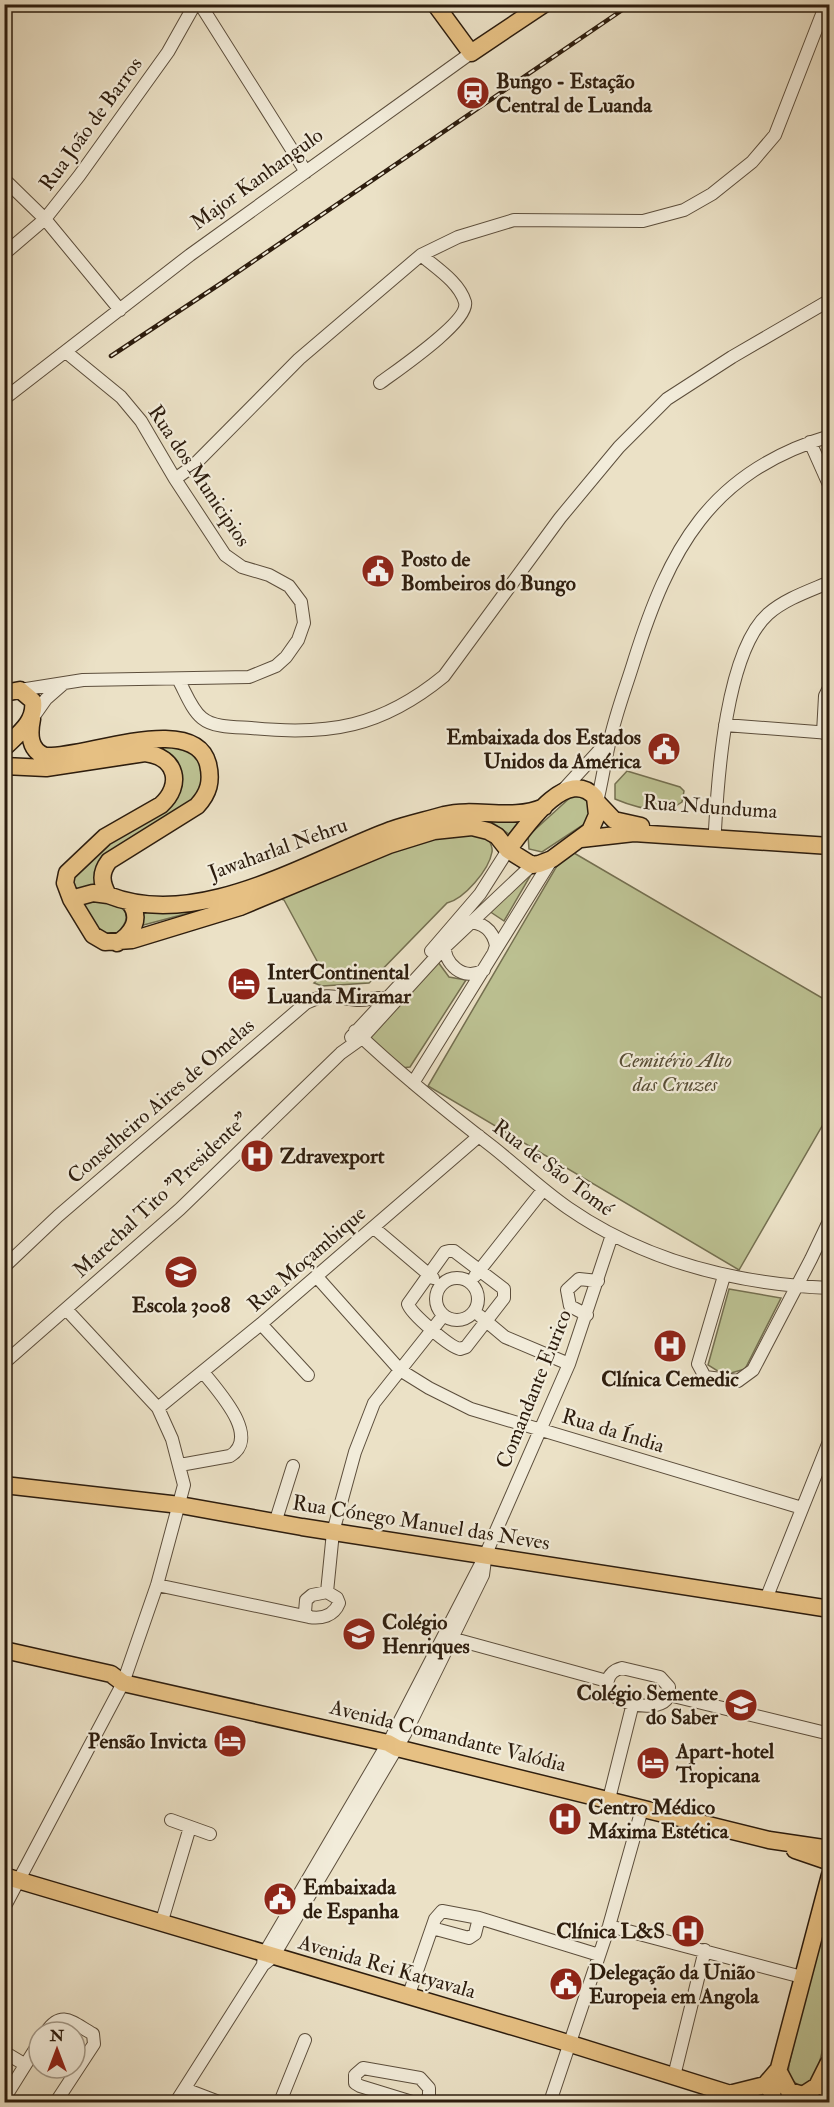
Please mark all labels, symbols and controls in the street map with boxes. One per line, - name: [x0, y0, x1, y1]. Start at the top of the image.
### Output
- street label: Rua João de Barros: [33, 52, 149, 196]
- place label: Bungo - Estação Central de Luanda: [496, 68, 653, 119]
- station icon: Bungo - Estação Central de Luanda: [455, 75, 491, 111]
- street label: Major Kanhangulo: [185, 122, 329, 236]
- street label: Rua dos Municipios: [142, 400, 256, 552]
- place label: Posto de Bombeiros do Bungo: [401, 546, 576, 597]
- public building icon: Posto de Bombeiros do Bungo: [360, 553, 396, 589]
- place label: Embaixada dos Estados Unidos da América: [446, 724, 642, 775]
- public building icon: Embaixada dos Estados Unidos da América: [646, 731, 682, 767]
- street label: Rua Ndunduma: [642, 789, 779, 825]
- street label: Jawaharlal Nehru: [204, 811, 351, 887]
- place label: InterContinental Luanda Miramar: [267, 959, 412, 1010]
- hotel icon: InterContinental Luanda Miramar: [226, 966, 262, 1002]
- street label: Conselheiro Aires de Omelas: [62, 1012, 260, 1190]
- park label: Cemitério Alto das Cruzes: [618, 1047, 732, 1098]
- street label: Marechal Tito "Presidente": [67, 1107, 255, 1283]
- street label: Rua de São Tomé: [487, 1114, 619, 1223]
- hospital icon: Zdravexport: [239, 1138, 275, 1174]
- place label: Zdravexport: [280, 1143, 385, 1170]
- street label: Rua Moçambique: [242, 1200, 372, 1318]
- school or university icon: Escola 3008: [163, 1254, 199, 1290]
- place label: Escola 3008: [132, 1292, 230, 1319]
- street label: Comandante Eurico: [490, 1306, 578, 1472]
- hospital icon: Clínica Cemedic: [652, 1328, 688, 1364]
- place label: Clínica Cemedic: [601, 1366, 739, 1393]
- street label: Rua da Índia: [558, 1403, 668, 1460]
- street label: Rua Cónego Manuel das Neves: [290, 1489, 552, 1557]
- place label: Colégio Henriques: [382, 1609, 470, 1660]
- school or university icon: Colégio Henriques: [341, 1616, 377, 1652]
- place label: Colégio Semente do Saber: [576, 1680, 719, 1731]
- school or university icon: Colégio Semente do Saber: [723, 1687, 759, 1723]
- street label: Avenida Comandante Valódia: [326, 1693, 569, 1779]
- hotel icon: Pensão Invicta: [212, 1723, 248, 1759]
- place label: Pensão Invicta: [88, 1728, 208, 1755]
- place label: Apart-hotel Tropicana: [675, 1738, 775, 1789]
- hotel icon: Apart-hotel Tropicana: [635, 1745, 671, 1781]
- place label: Centro Médico Máxima Estética: [587, 1794, 730, 1845]
- hospital icon: Centro Médico Máxima Estética: [547, 1801, 583, 1837]
- place label: Embaixada de Espanha: [303, 1874, 400, 1925]
- public building icon: Embaixada de Espanha: [262, 1881, 298, 1917]
- hospital icon: Clínica L&S: [670, 1913, 706, 1949]
- place label: Clínica L&S: [556, 1918, 665, 1945]
- street label: Avenida Rei Katyavala: [294, 1929, 479, 2005]
- place label: Delegação da União Europeia em Angola: [589, 1959, 760, 2010]
- public building icon: Delegação da União Europeia em Angola: [548, 1966, 584, 2002]
- north arrow: [27, 2020, 87, 2080]
- text: N: [49, 2026, 65, 2046]

